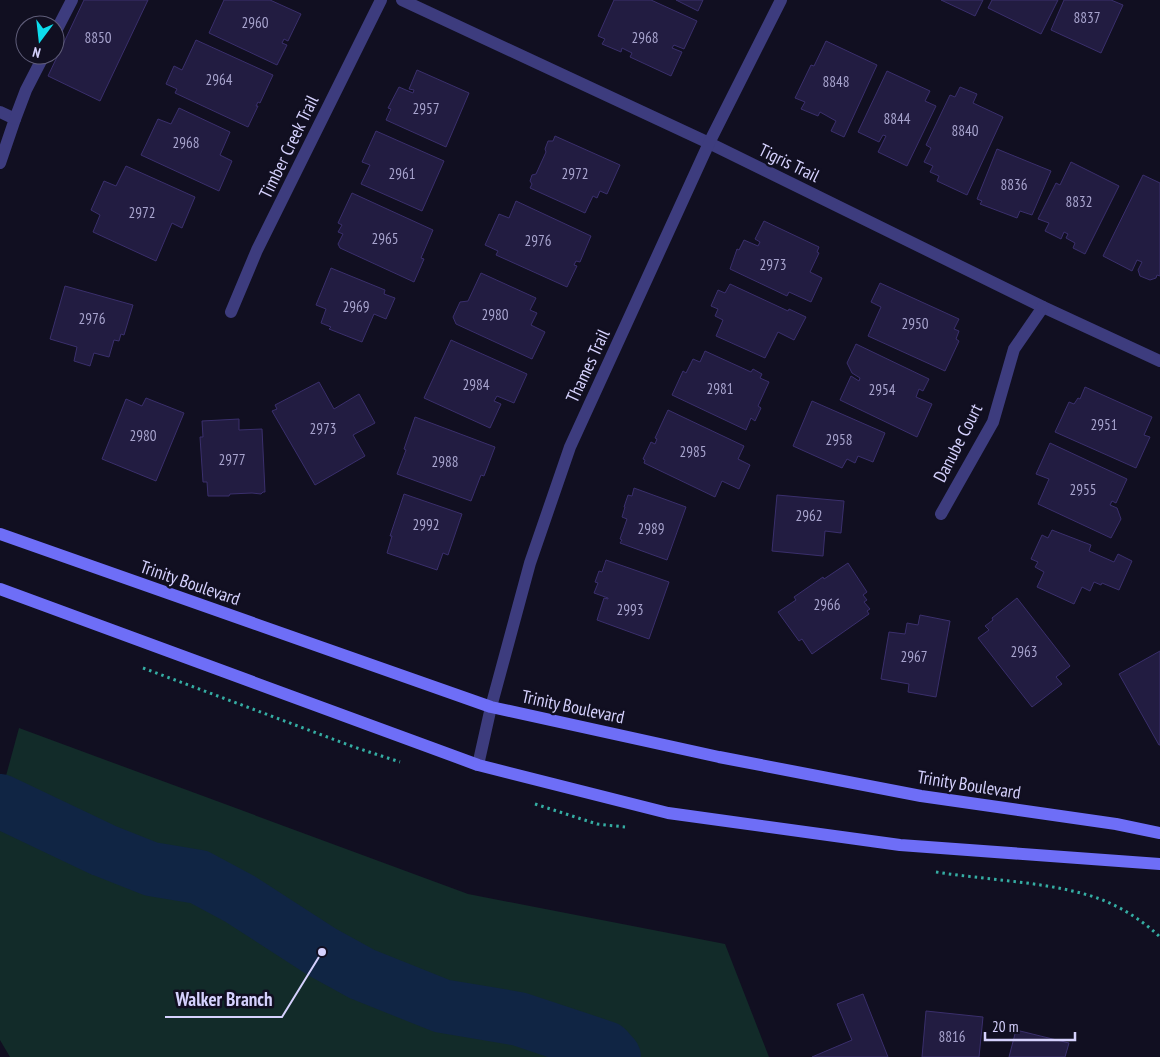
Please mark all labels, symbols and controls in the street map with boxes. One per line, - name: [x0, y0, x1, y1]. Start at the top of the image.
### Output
- house number: 8837: [1073, 8, 1101, 27]
- house number: 2960: [241, 13, 269, 32]
- north arrow: [15, 15, 65, 65]
- house number: 8850: [84, 28, 112, 47]
- house number: 2968: [631, 28, 659, 47]
- text: N: [31, 43, 43, 62]
- house number: 2964: [205, 70, 233, 89]
- house number: 8848: [822, 72, 850, 91]
- street label: Timber Creek Trail: [254, 91, 324, 202]
- house number: 2957: [412, 99, 440, 118]
- house number: 8844: [883, 109, 911, 128]
- house number: 8840: [951, 121, 979, 140]
- house number: 2968: [172, 133, 200, 152]
- street label: Tigris Trail: [755, 138, 824, 187]
- house number: 2961: [388, 164, 416, 183]
- house number: 2972: [561, 164, 589, 183]
- house number: 8836: [1000, 175, 1028, 194]
- house number: 8832: [1065, 192, 1093, 211]
- house number: 2972: [128, 203, 156, 222]
- house number: 2965: [371, 229, 399, 248]
- house number: 2976: [524, 231, 552, 250]
- house number: 2973: [759, 255, 787, 274]
- house number: 2969: [342, 297, 370, 316]
- house number: 2980: [481, 305, 509, 324]
- house number: 2976: [78, 309, 106, 328]
- house number: 2950: [901, 314, 929, 333]
- street label: Thames Trail: [561, 325, 615, 406]
- house number: 2984: [462, 375, 490, 394]
- house number: 2981: [706, 379, 734, 398]
- house number: 2954: [868, 380, 896, 399]
- street label: Danube Court: [928, 400, 987, 486]
- house number: 2951: [1090, 415, 1118, 434]
- house number: 2973: [309, 419, 337, 438]
- house number: 2980: [129, 426, 157, 445]
- house number: 2958: [825, 430, 853, 449]
- house number: 2985: [679, 442, 707, 461]
- house number: 2977: [218, 450, 246, 469]
- house number: 2988: [431, 452, 459, 471]
- house number: 2955: [1069, 480, 1097, 499]
- house number: 2962: [795, 506, 823, 525]
- house number: 2992: [412, 515, 440, 534]
- house number: 2989: [637, 519, 665, 538]
- street label: Trinity Boulevard: [137, 555, 243, 610]
- house number: 2966: [813, 595, 841, 614]
- house number: 2993: [616, 600, 644, 619]
- house number: 2963: [1010, 642, 1038, 661]
- house number: 2967: [900, 647, 928, 666]
- street label: Trinity Boulevard: [520, 684, 627, 729]
- street label: Trinity Boulevard: [916, 765, 1022, 804]
- callout: Walker Branch: [165, 983, 282, 1017]
- text: Walker Branch: [175, 987, 272, 1011]
- scale bar: [985, 1010, 1075, 1042]
- text: 20 m: [992, 1017, 1018, 1036]
- house number: 8816: [938, 1027, 966, 1046]

